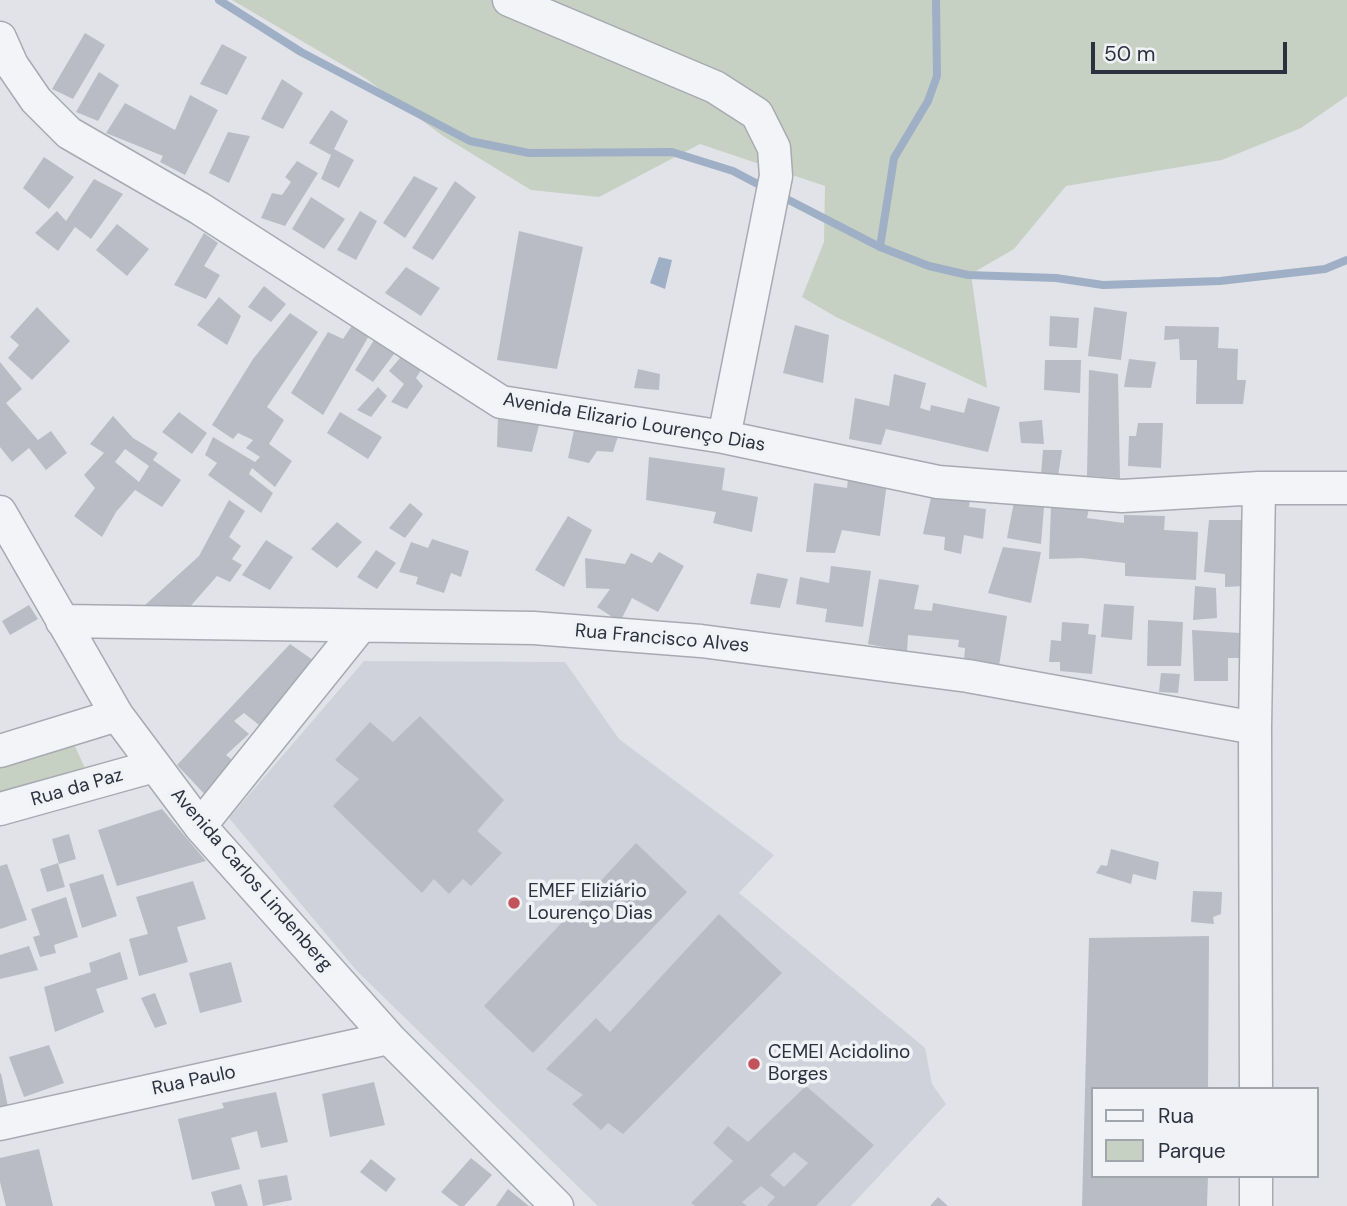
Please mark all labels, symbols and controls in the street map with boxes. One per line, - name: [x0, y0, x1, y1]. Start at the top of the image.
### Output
- scale bar: [1095, 28, 1291, 72]
- text: 50 m: [1104, 40, 1155, 68]
- street label: Avenida Elizario Lourenço Dias: [501, 389, 767, 457]
- street label: Rua Francisco Alves: [574, 620, 750, 658]
- street label: Rua da Paz: [28, 764, 126, 812]
- street label: Avenida Carlos Lindenberg: [165, 784, 337, 976]
- place label: EMEF Eliziário Lourenço Dias: [528, 881, 653, 925]
- marker: EMEF Eliziário Lourenço Dias: [506, 895, 522, 911]
- place label: CEMEI Acidolino Borges: [768, 1042, 910, 1086]
- marker: CEMEI Acidolino Borges: [746, 1056, 762, 1072]
- street label: Rua Paulo: [150, 1061, 238, 1101]
- legend: [1092, 1087, 1319, 1178]
- text: Rua: [1158, 1102, 1194, 1130]
- text: Parque: [1158, 1137, 1226, 1165]

